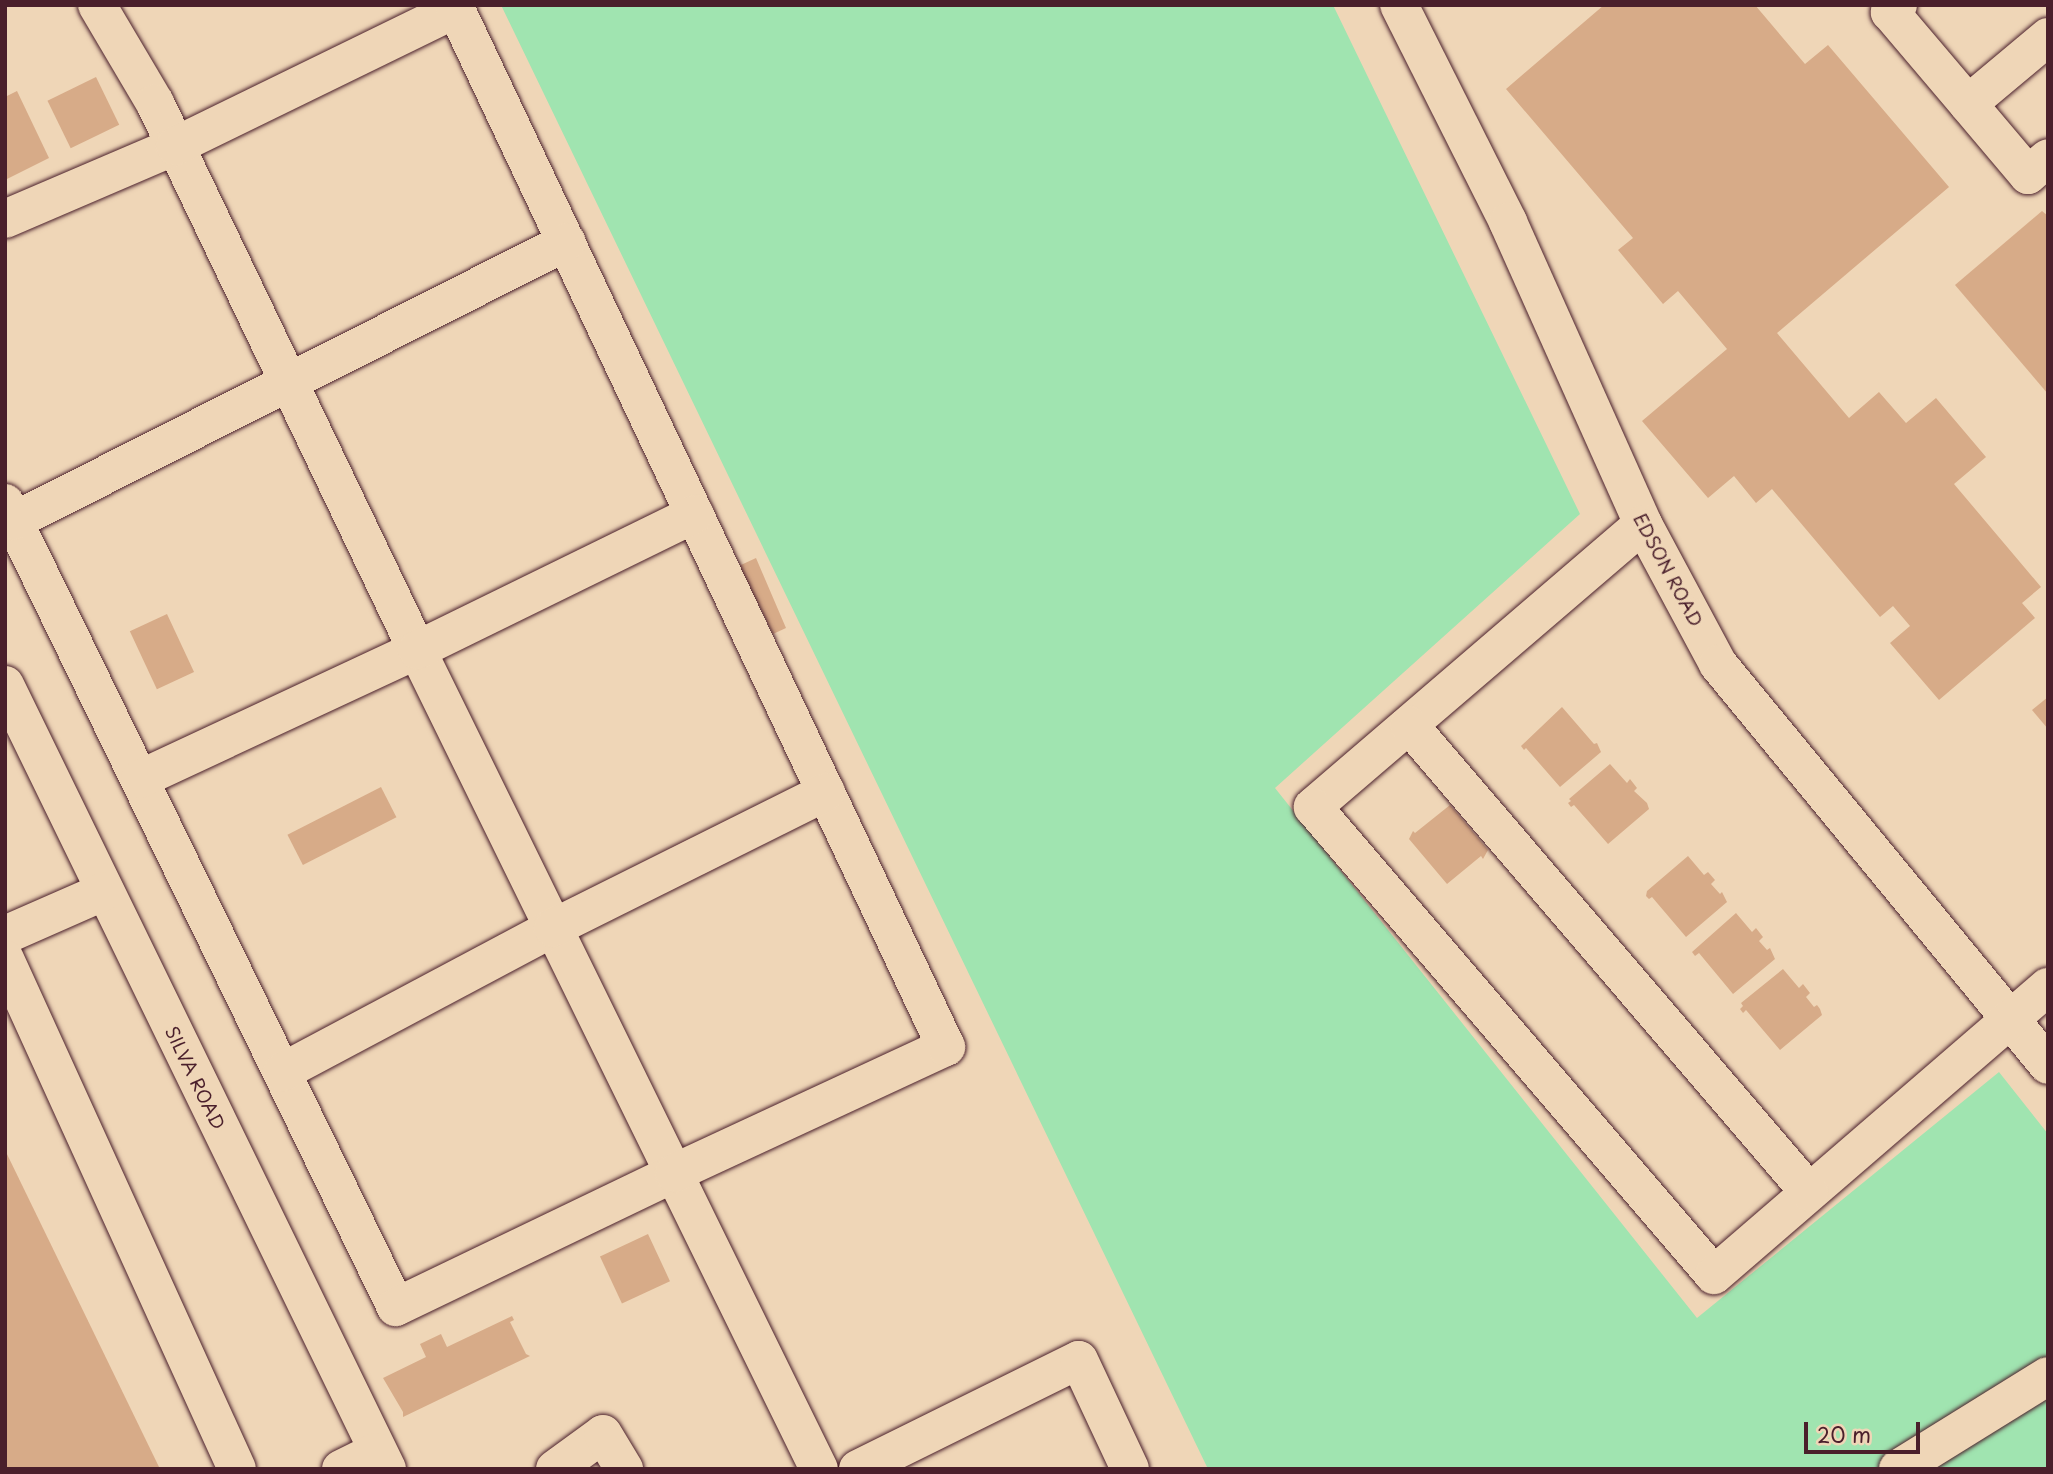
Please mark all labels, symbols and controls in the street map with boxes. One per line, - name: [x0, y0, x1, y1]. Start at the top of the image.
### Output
- street label: EDSON ROAD: [1629, 510, 1707, 630]
- street label: SILVA ROAD: [161, 1023, 229, 1133]
- scale bar: [1808, 1408, 1924, 1452]
- text: 20 m: [1817, 1418, 1871, 1450]

